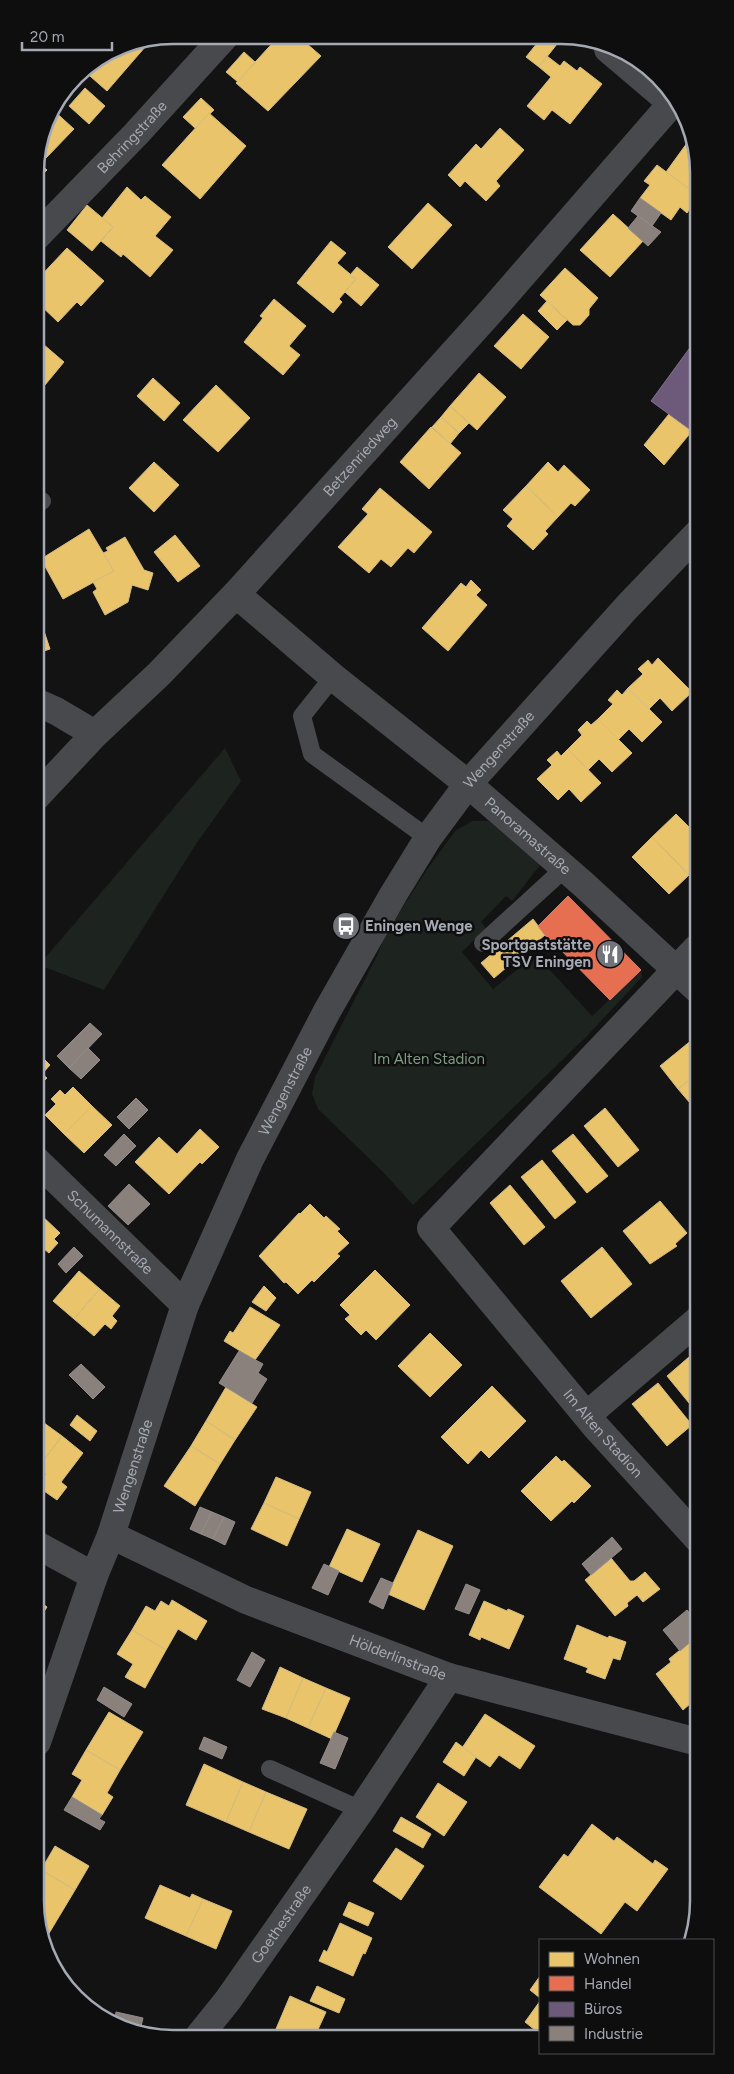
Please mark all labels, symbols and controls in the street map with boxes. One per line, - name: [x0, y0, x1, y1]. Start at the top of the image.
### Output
- scale bar: [22, 20, 112, 52]
- text: 20 m: [30, 28, 64, 46]
- street label: Behringstraße: [93, 97, 171, 177]
- street label: Betzenriedweg: [319, 413, 400, 500]
- street label: Wengenstraße: [460, 707, 538, 792]
- street label: Panoramastraße: [481, 793, 575, 878]
- bus stop icon: Eningen Wenge: [331, 911, 361, 941]
- place label: Eningen Wenge: [365, 917, 473, 935]
- place label: Sportgaststätte TSV Eningen: [481, 936, 592, 971]
- restaurant icon: Sportgaststätte TSV Eningen: [595, 939, 625, 969]
- street label: Wengenstraße: [255, 1043, 316, 1139]
- park label: Im Alten Stadion: [373, 1050, 485, 1068]
- street label: Schumannstraße: [63, 1186, 157, 1278]
- street label: Im Alten Stadion: [559, 1385, 647, 1481]
- street label: Wengenstraße: [110, 1417, 157, 1516]
- street label: Hölderlinstraße: [346, 1631, 449, 1684]
- street label: Goethestraße: [247, 1881, 315, 1967]
- legend: [539, 1939, 714, 2054]
- text: Wohnen: [584, 1950, 640, 1968]
- text: Handel: [584, 1975, 632, 1993]
- text: Büros: [584, 2000, 622, 2018]
- text: Industrie: [584, 2025, 643, 2043]

